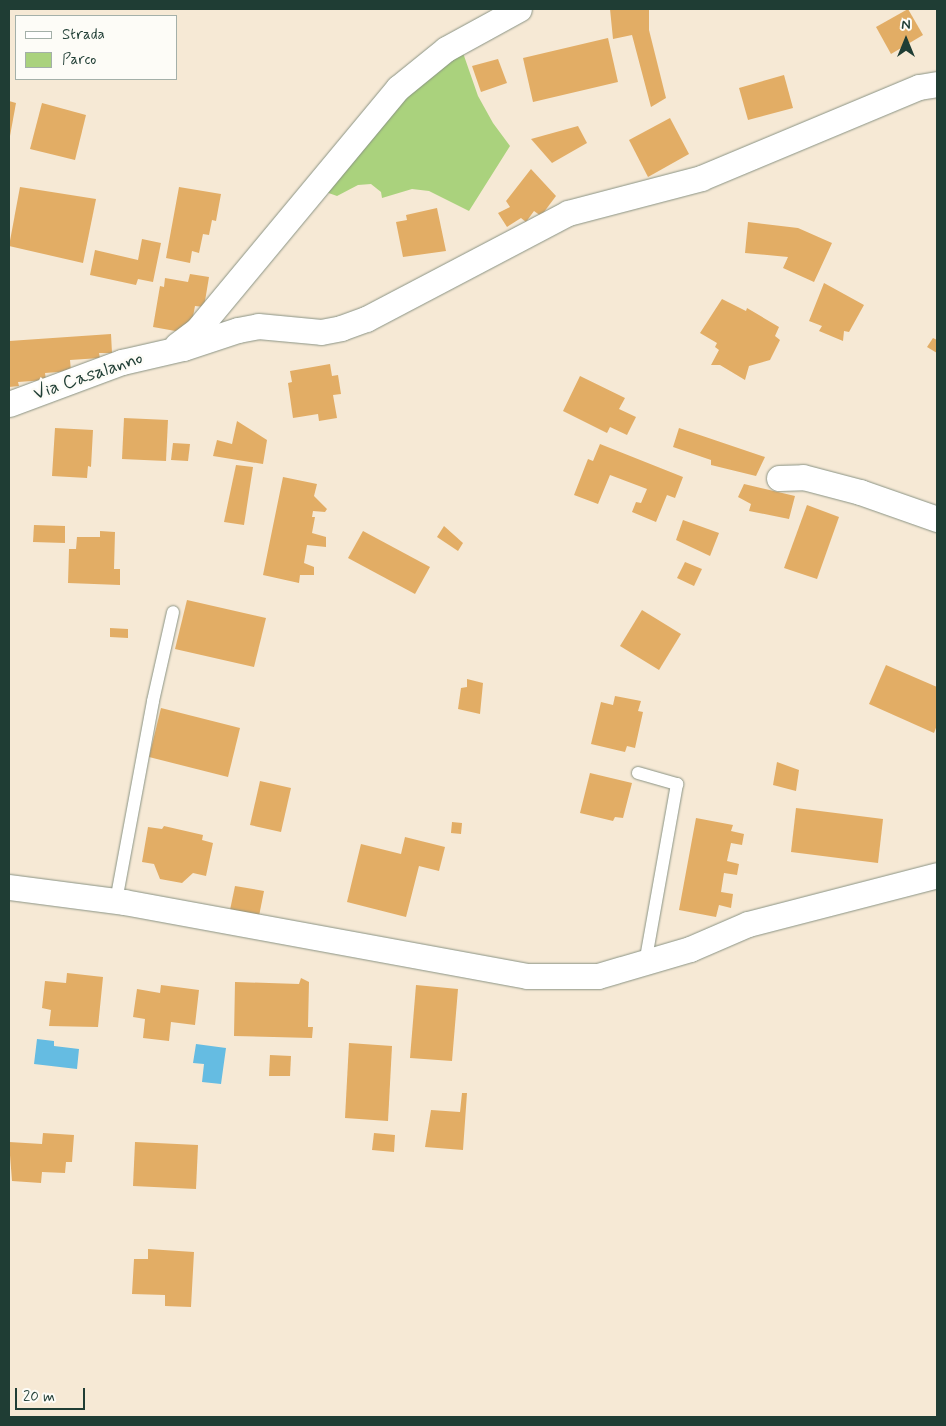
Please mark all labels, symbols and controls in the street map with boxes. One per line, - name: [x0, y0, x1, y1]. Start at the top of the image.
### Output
- legend: [15, 15, 178, 80]
- north arrow: [881, 15, 931, 65]
- text: N: [901, 16, 911, 34]
- text: Strada: [62, 25, 105, 45]
- text: Parco: [62, 50, 96, 70]
- street label: Via Casalanno: [30, 347, 146, 405]
- scale bar: [18, 1378, 88, 1410]
- text: 20 m: [23, 1387, 55, 1407]

